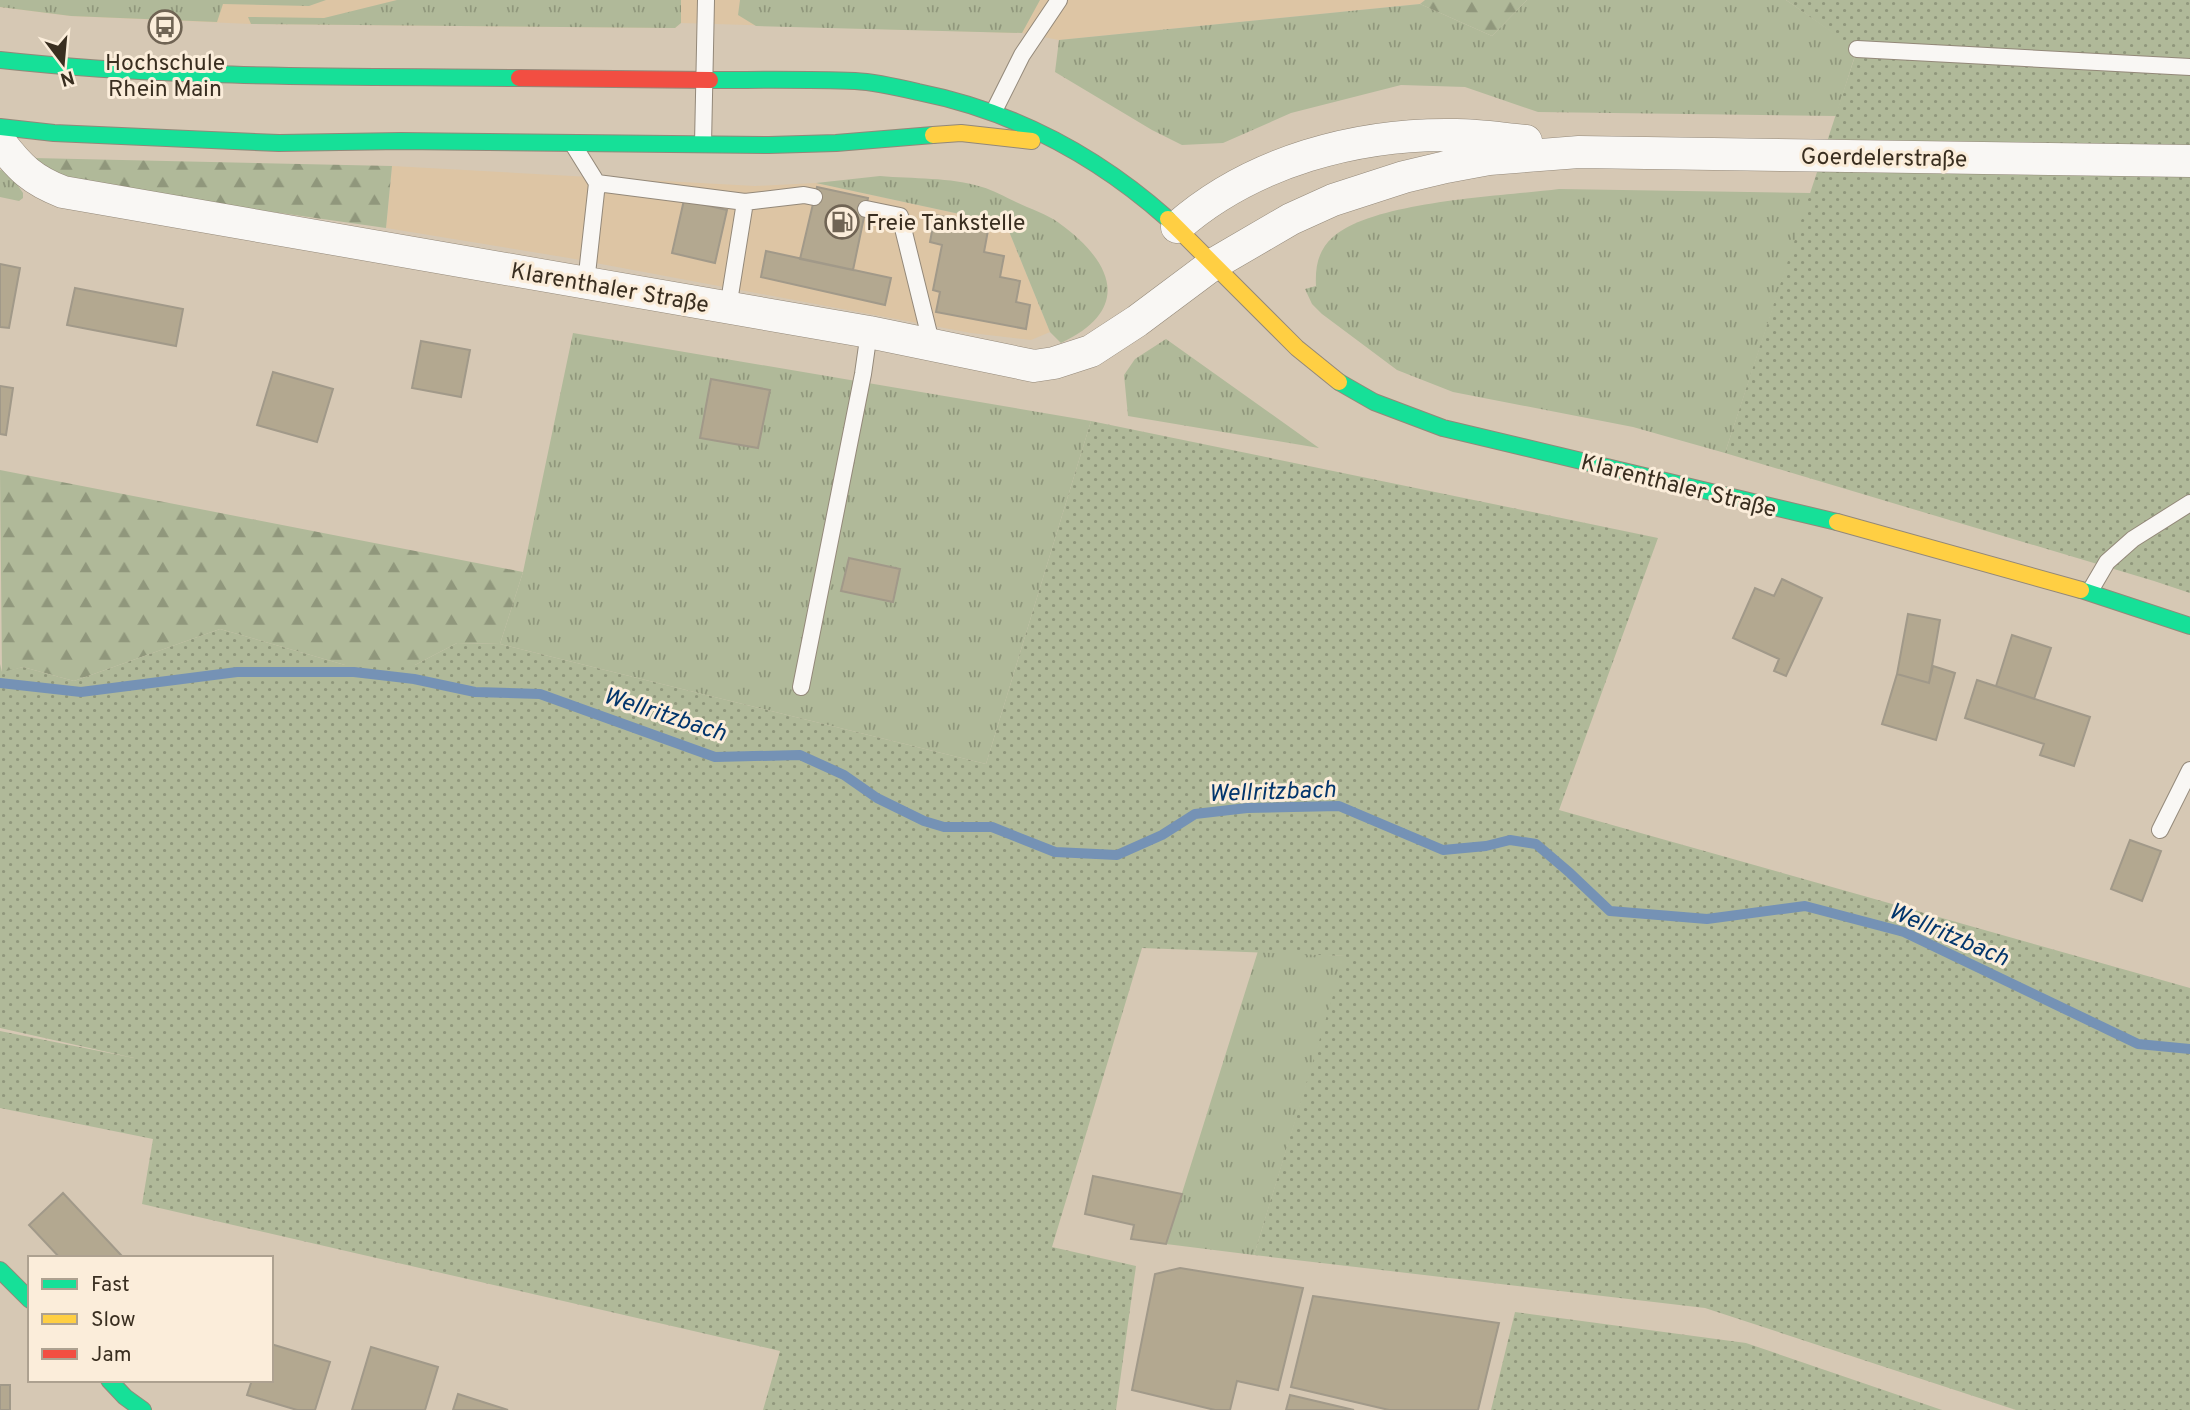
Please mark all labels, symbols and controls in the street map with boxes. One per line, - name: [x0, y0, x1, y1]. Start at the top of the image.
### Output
- bus stop icon: Hochschule Rhein Main: [146, 8, 184, 46]
- north arrow: [28, 28, 98, 98]
- place label: Hochschule Rhein Main: [105, 50, 225, 105]
- text: N: [57, 64, 77, 91]
- street label: Goerdelerstraße: [1800, 144, 1968, 175]
- fuel station icon: Freie Tankstelle: [823, 203, 861, 241]
- place label: Freie Tankstelle: [866, 210, 1025, 239]
- street label: Klarenthaler Straße: [508, 258, 711, 321]
- street label: Klarenthaler Straße: [1578, 449, 1779, 526]
- water label: Wellritzbach: [599, 682, 730, 750]
- water label: Wellritzbach: [1208, 776, 1336, 810]
- water label: Wellritzbach: [1884, 897, 2013, 975]
- legend: [28, 1256, 273, 1382]
- text: Fast: [91, 1272, 130, 1299]
- text: Slow: [91, 1307, 136, 1334]
- text: Jam: [91, 1342, 132, 1369]

